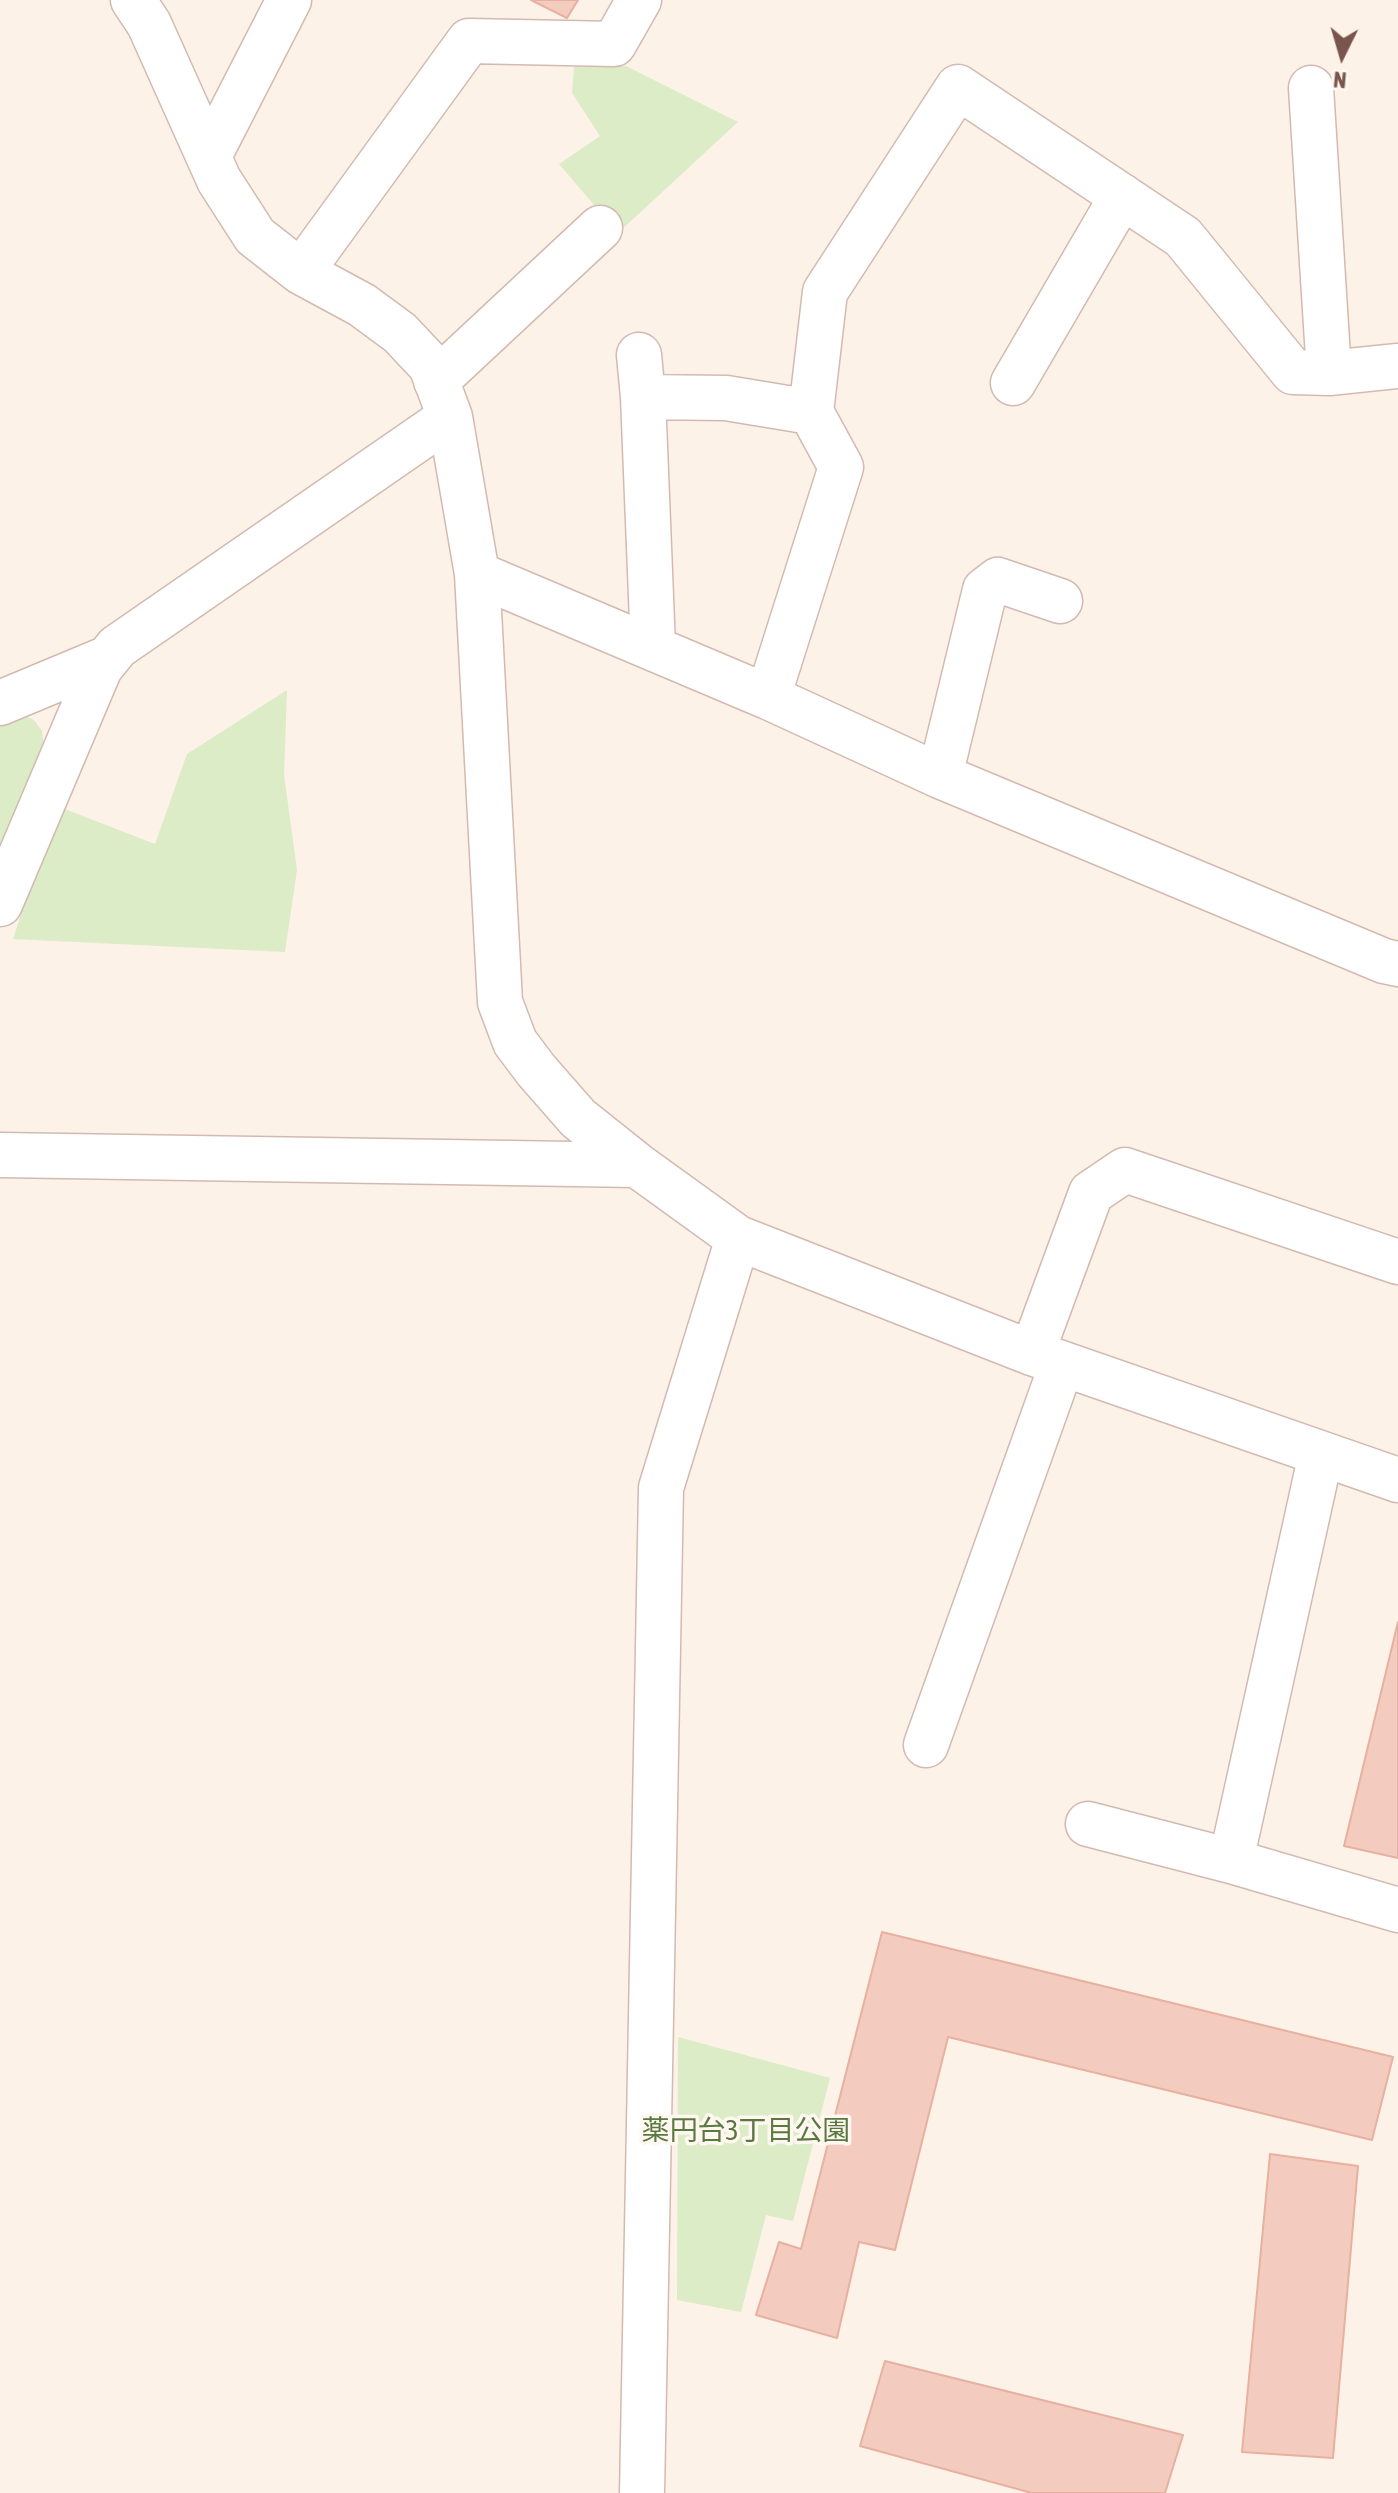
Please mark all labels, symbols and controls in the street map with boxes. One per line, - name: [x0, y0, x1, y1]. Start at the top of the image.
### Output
- north arrow: [1302, 16, 1382, 96]
- text: N: [1332, 66, 1348, 93]
- park label: 薬円台3丁目公園: [641, 2114, 851, 2148]

